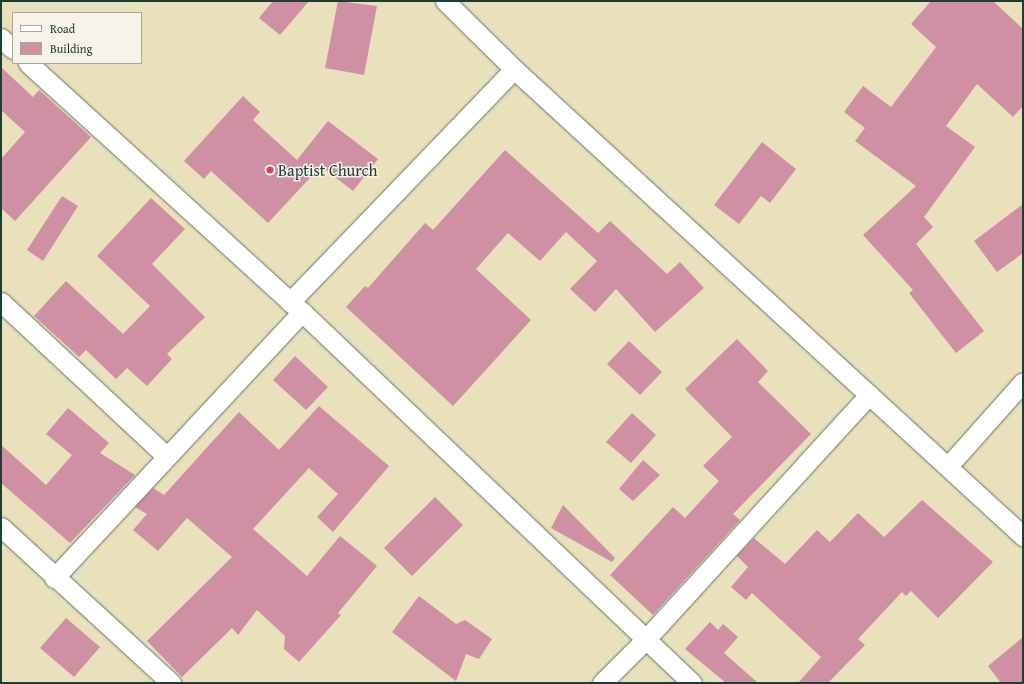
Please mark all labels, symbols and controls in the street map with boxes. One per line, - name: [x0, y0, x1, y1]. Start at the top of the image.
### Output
- legend: [12, 12, 142, 64]
- text: Road: [50, 20, 75, 37]
- text: Building: [50, 40, 93, 57]
- place label: Baptist Church: [278, 160, 377, 180]
- marker: Baptist Church: [265, 165, 275, 175]

